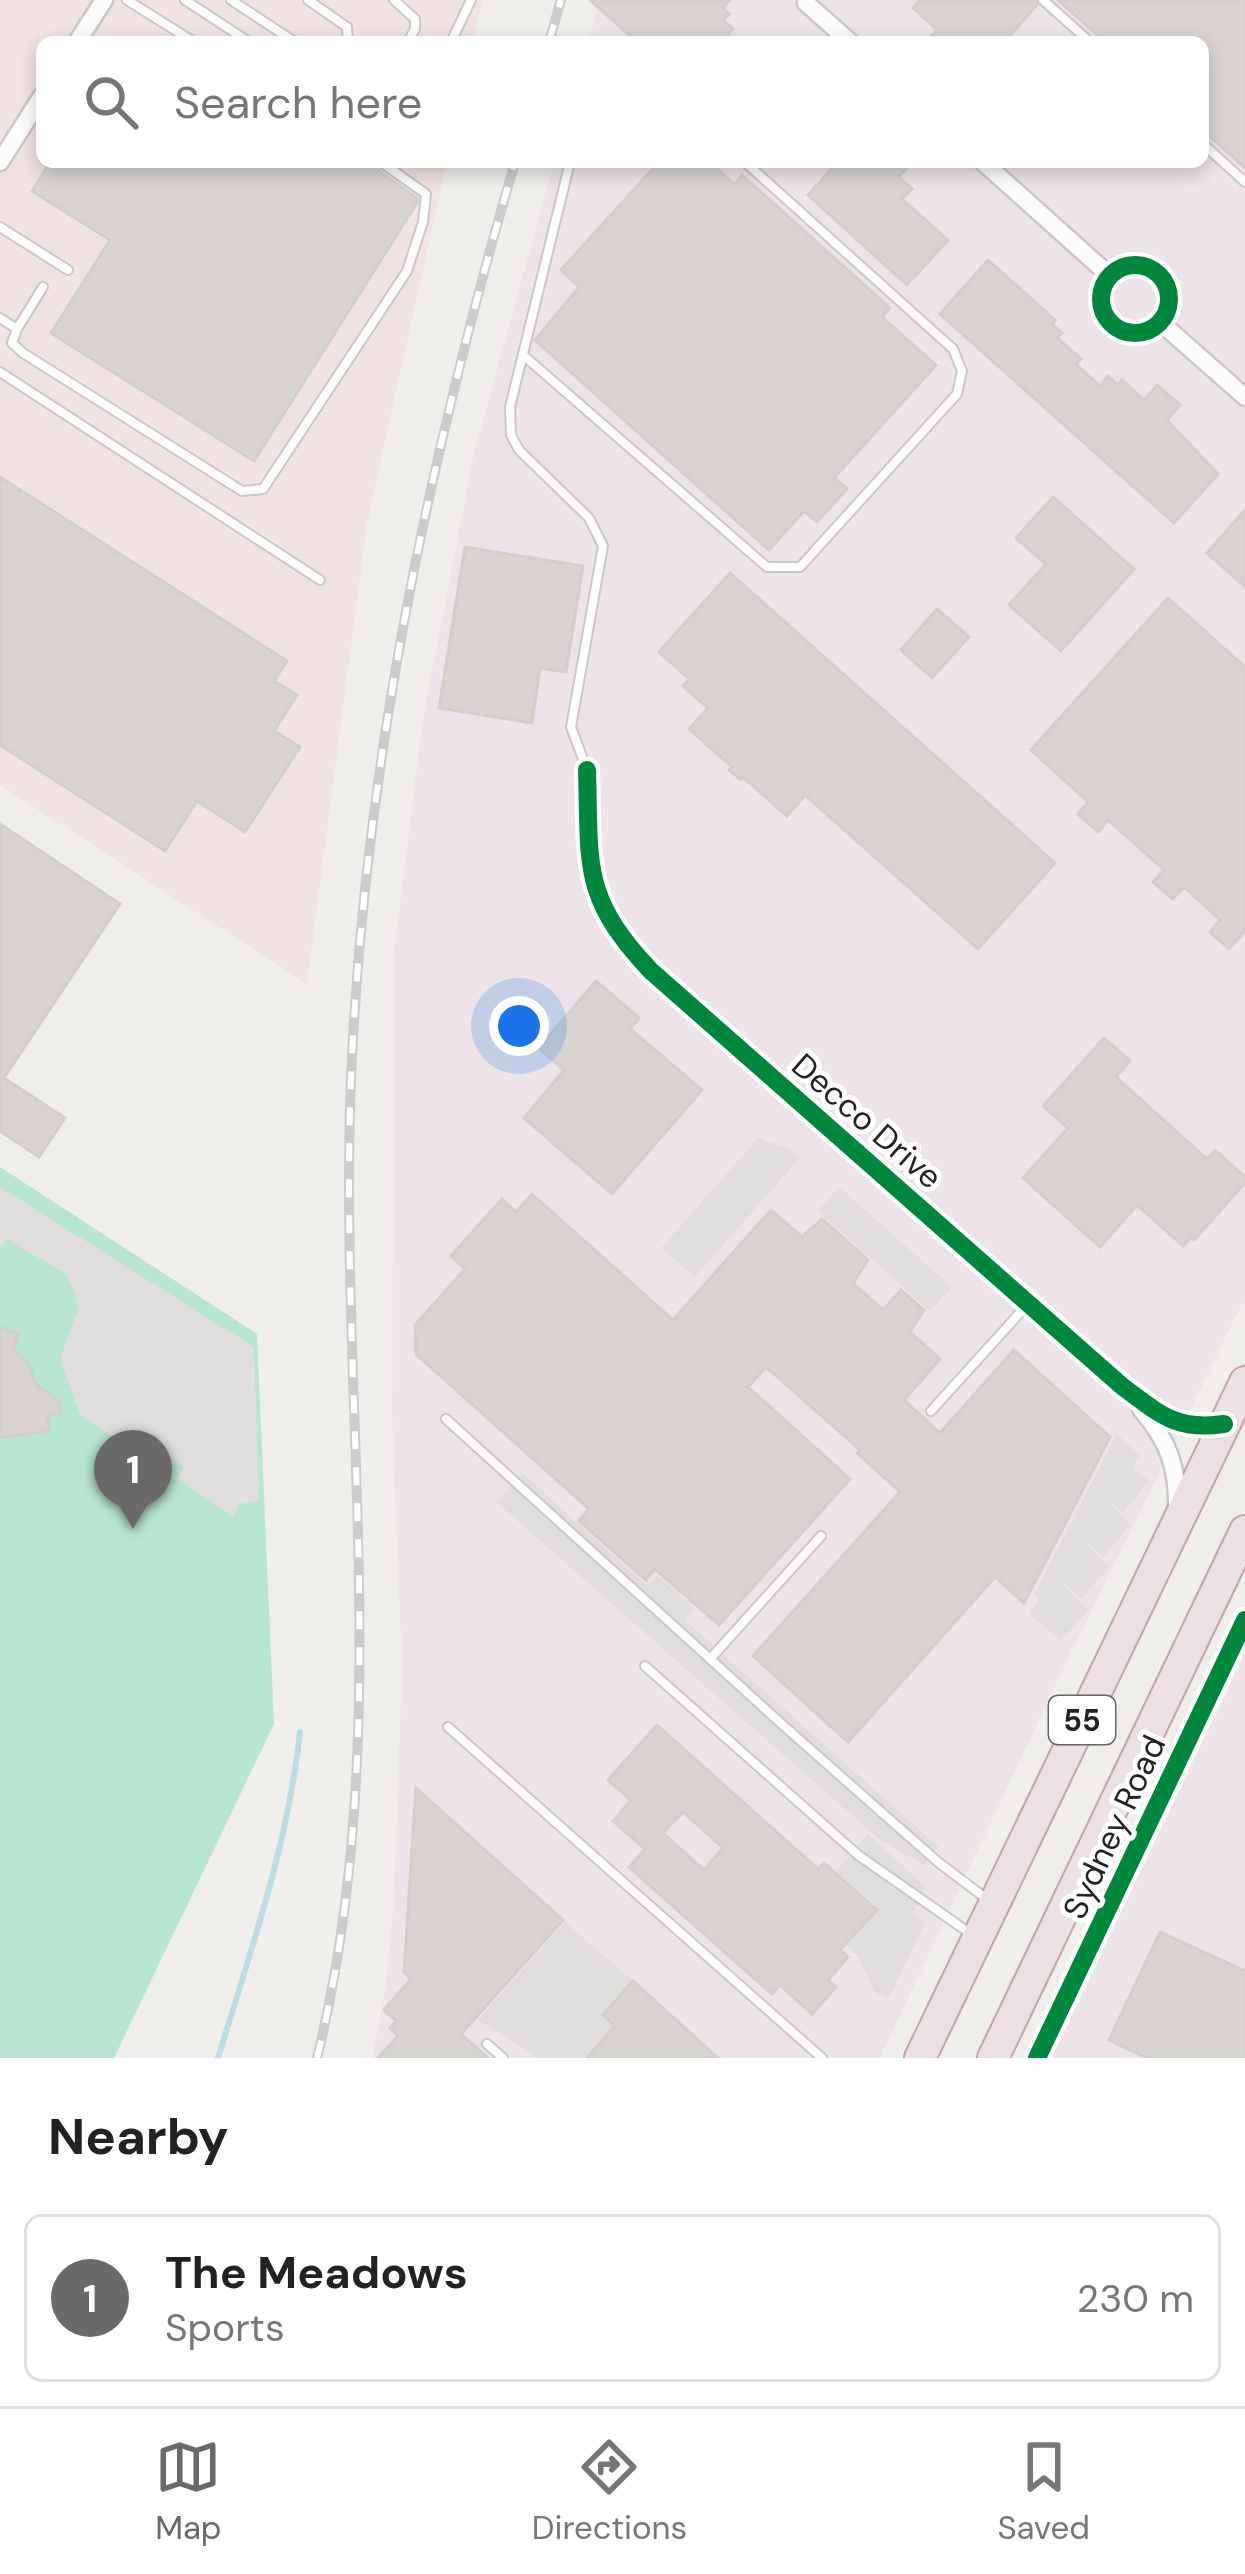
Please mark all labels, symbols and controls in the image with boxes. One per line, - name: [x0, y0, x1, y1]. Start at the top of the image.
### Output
- search box: [36, 36, 1209, 168]
- icon: search: [78, 69, 144, 135]
- text: Search here: [174, 73, 422, 132]
- your location: [489, 996, 549, 1056]
- street label: Decco Drive: [783, 1044, 951, 1198]
- pin: 1: [94, 1430, 172, 1529]
- road number: 55: [1049, 1696, 1115, 1744]
- street label: Sydney Road: [1053, 1728, 1175, 1926]
- text: Nearby: [48, 2103, 229, 2170]
- text: The Meadows: [165, 2243, 468, 2302]
- text: 1: [83, 2273, 97, 2324]
- text: 230 m: [1077, 2273, 1194, 2324]
- text: Sports: [165, 2302, 284, 2353]
- tab: Map: [155, 2434, 222, 2549]
- tab: Directions: [532, 2434, 687, 2549]
- tab: Saved: [997, 2434, 1090, 2549]

